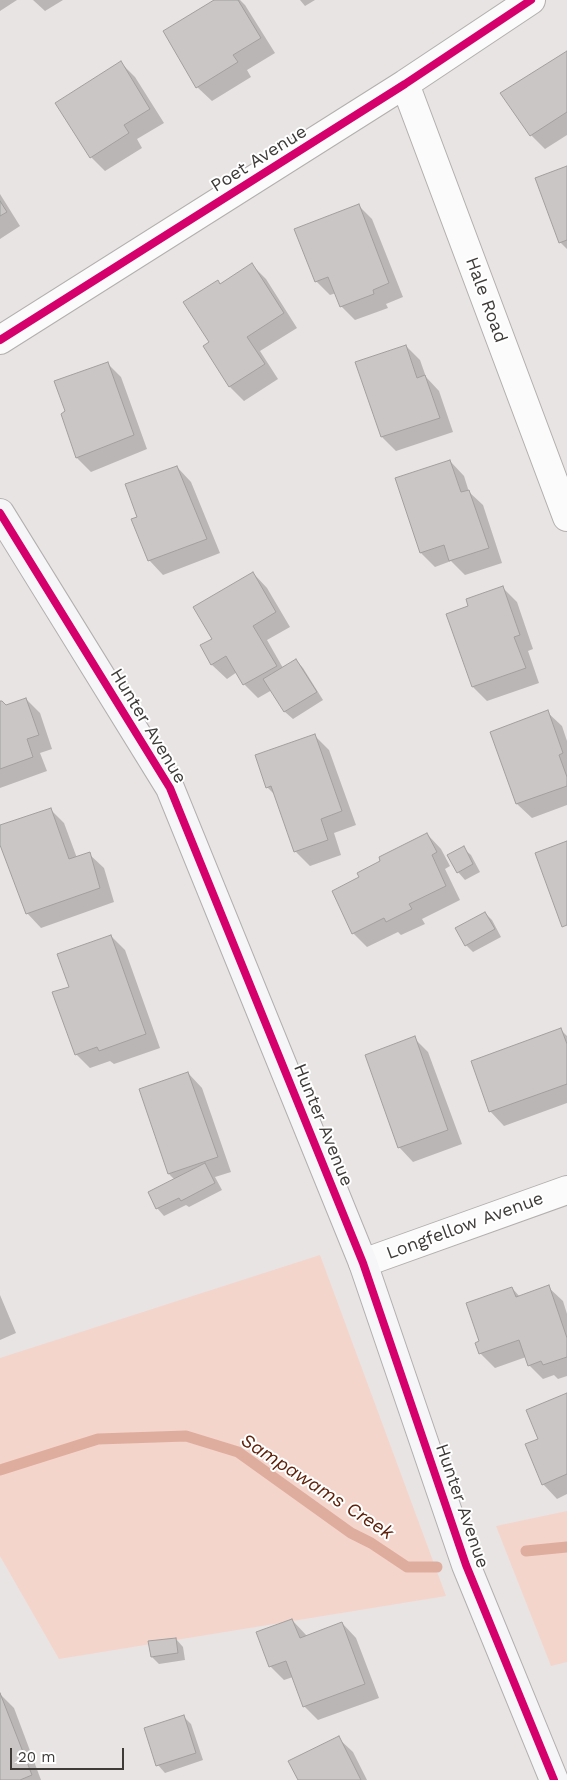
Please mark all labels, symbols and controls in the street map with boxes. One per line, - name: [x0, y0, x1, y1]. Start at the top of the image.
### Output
- street label: Poet Avenue: [207, 121, 311, 197]
- street label: Hale Road: [461, 254, 511, 346]
- street label: Hunter Avenue: [105, 665, 191, 787]
- street label: Hunter Avenue: [289, 1061, 357, 1189]
- street label: Longfellow Avenue: [383, 1188, 547, 1264]
- water label: Sampawams Creek: [236, 1429, 398, 1545]
- street label: Hunter Avenue: [431, 1441, 493, 1571]
- scale bar: [12, 1738, 126, 1770]
- text: 20 m: [18, 1748, 56, 1766]

